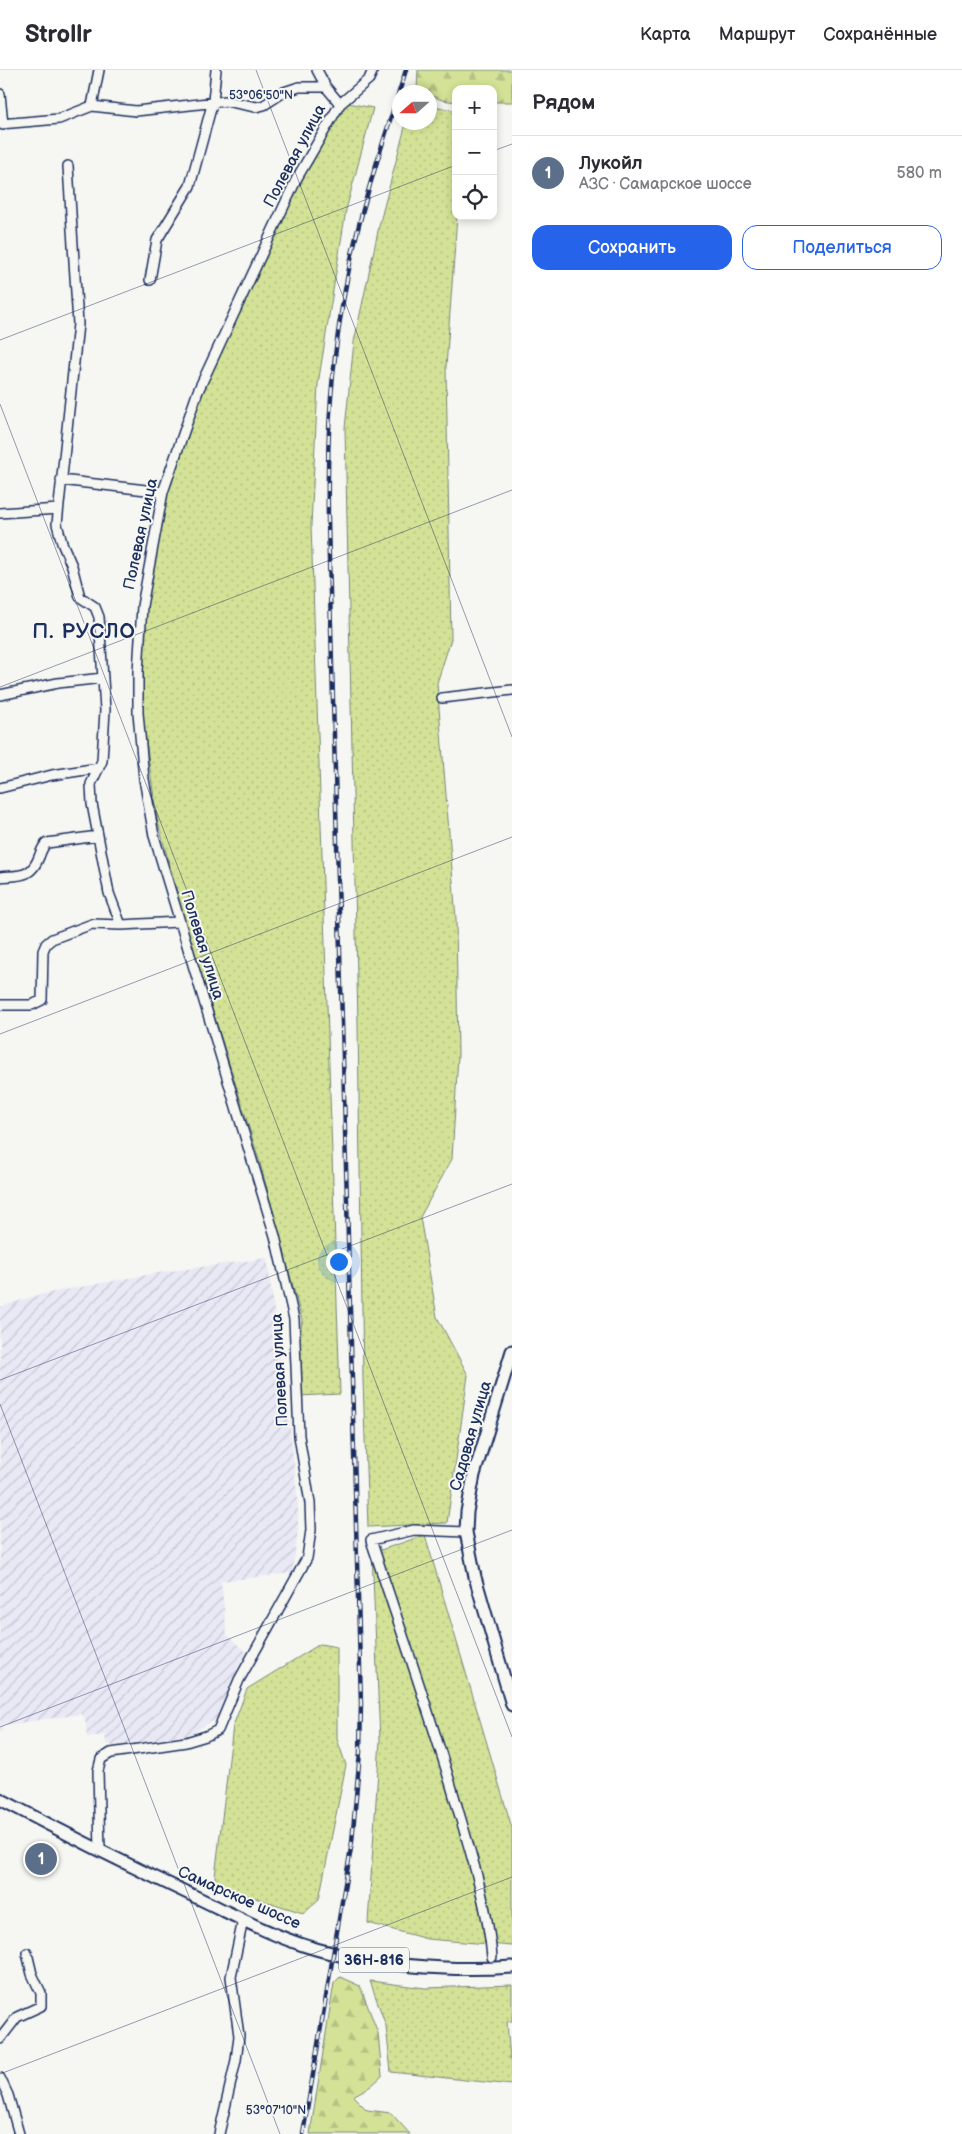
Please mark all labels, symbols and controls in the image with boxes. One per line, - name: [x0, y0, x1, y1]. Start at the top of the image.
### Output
- text: Strollr: [25, 20, 92, 49]
- text: Карта: [640, 24, 691, 45]
- text: Маршрут: [719, 24, 795, 45]
- text: Сохранённые: [823, 24, 937, 45]
- north arrow: [392, 85, 437, 130]
- map controls: [452, 85, 497, 220]
- button: +: [452, 85, 497, 130]
- text: 53°06'50"N: [229, 88, 293, 103]
- text: Рядом: [532, 90, 595, 115]
- street label: Полевая улица: [260, 101, 330, 211]
- button: −: [452, 130, 497, 175]
- text: Лукойл: [579, 152, 643, 175]
- text: 1: [545, 164, 551, 183]
- text: 580 m: [897, 164, 942, 183]
- button: locate: [452, 175, 497, 220]
- text: АЗС · Самарское шоссе: [579, 175, 752, 194]
- button: Сохранить: [532, 225, 732, 270]
- button: Поделиться: [742, 225, 942, 270]
- street label: Полевая улица: [120, 476, 162, 591]
- district label: П. РУСЛО: [32, 619, 136, 644]
- street label: Полевая улица: [176, 888, 228, 1003]
- your location: [326, 1249, 352, 1275]
- street label: Полевая улица: [268, 1312, 292, 1427]
- street label: Садовая улица: [446, 1378, 496, 1493]
- pin: 1: [25, 1840, 57, 1878]
- street label: Самарское шоссе: [175, 1862, 303, 1934]
- road number: 36Н-816: [339, 1948, 409, 1972]
- text: 53°07'10"N: [246, 2103, 306, 2118]

